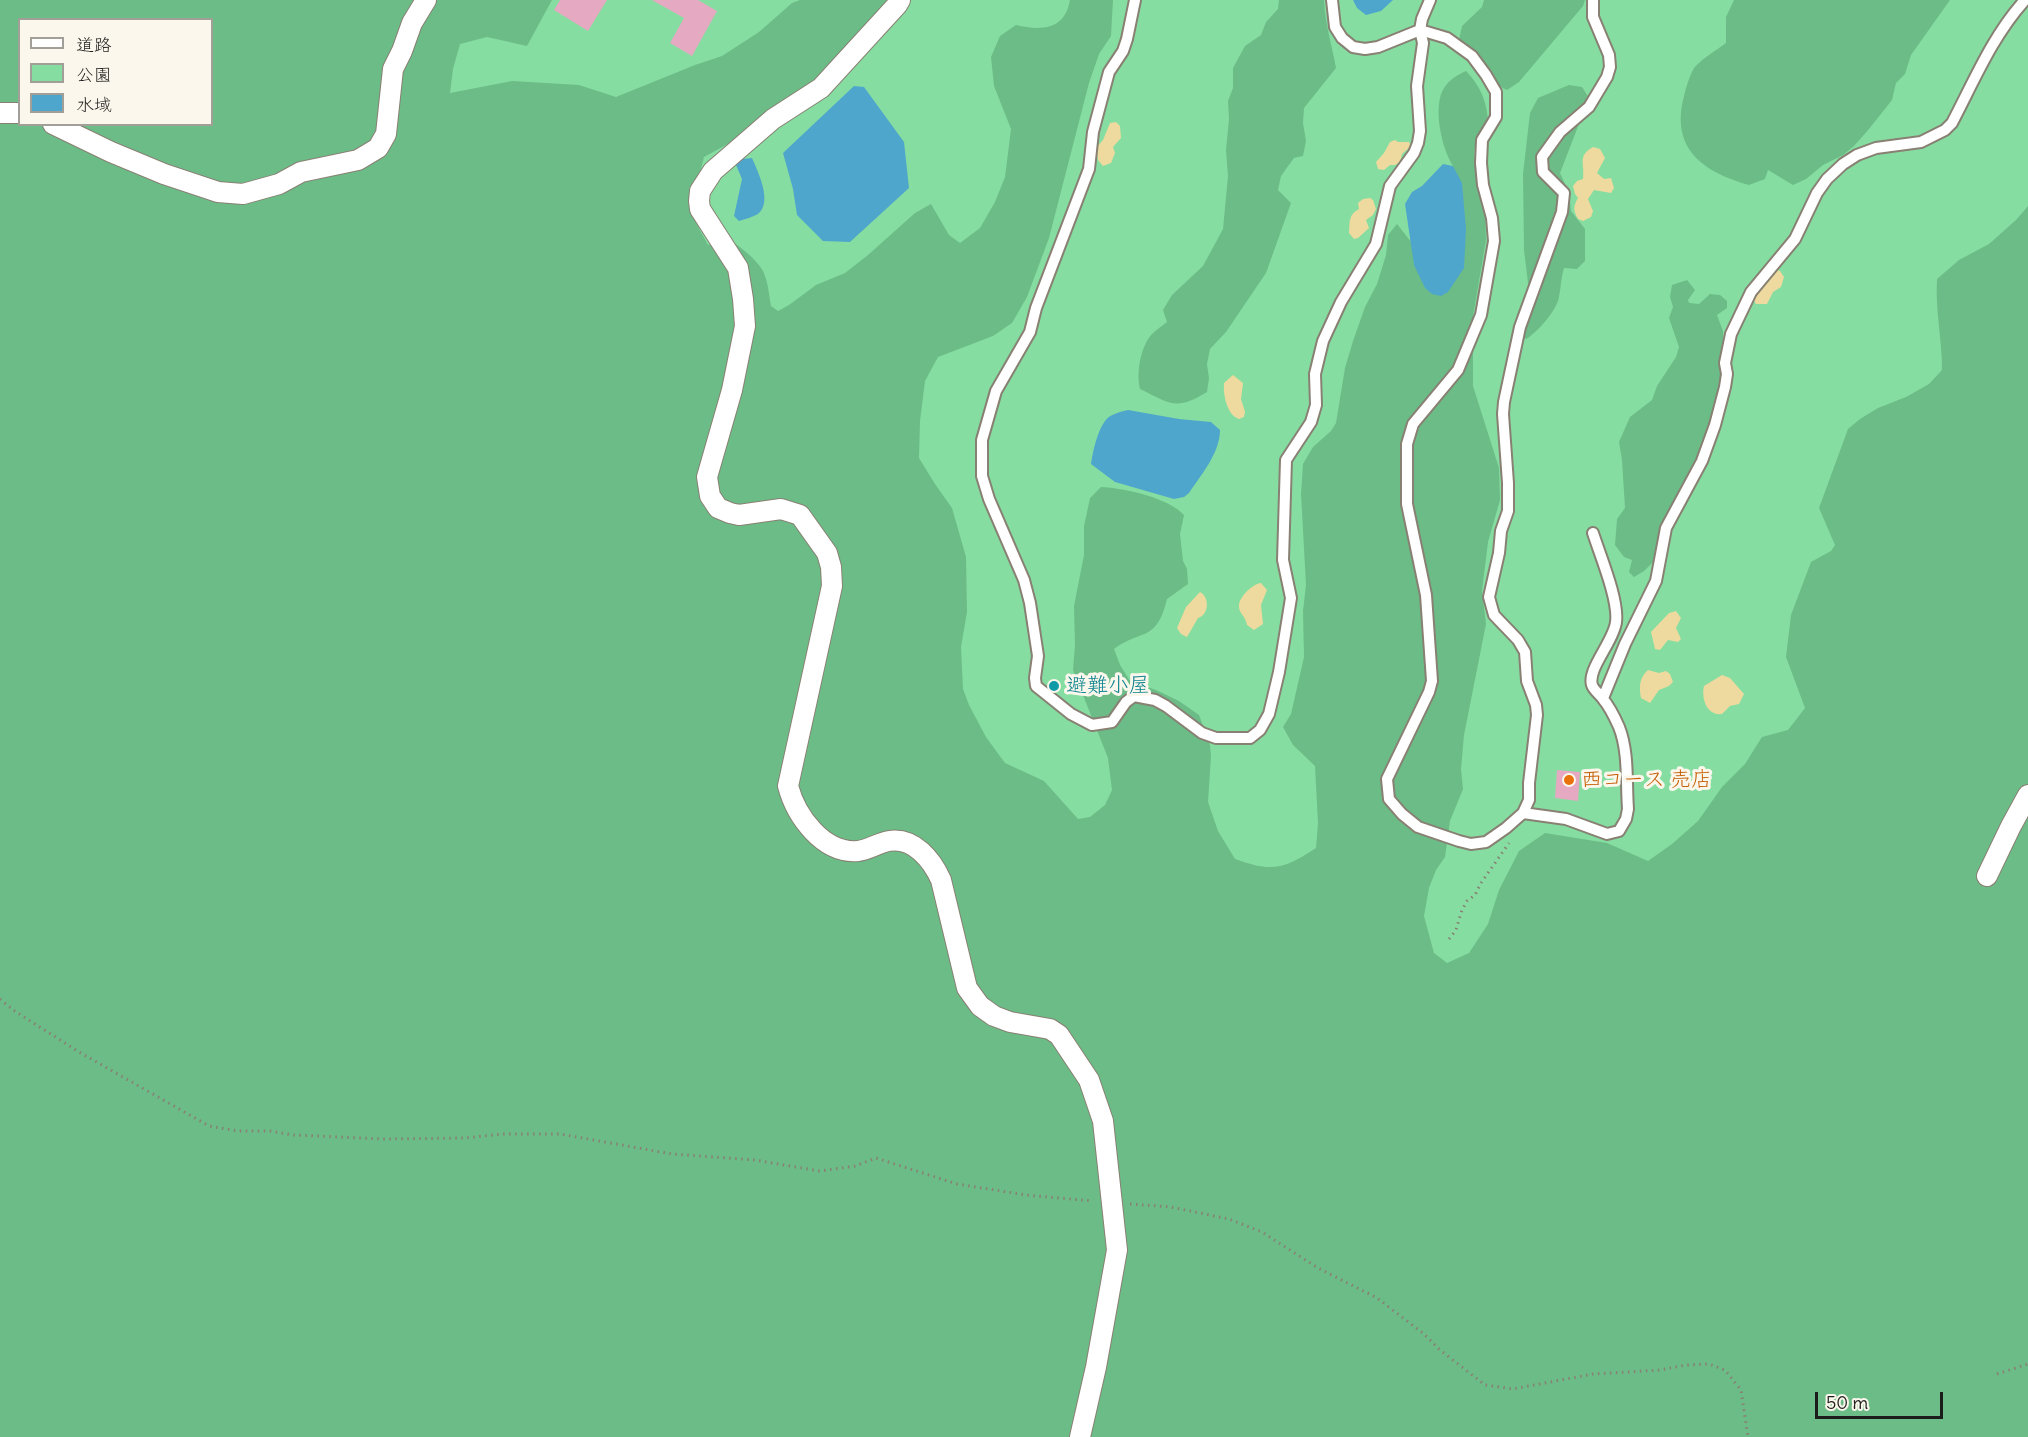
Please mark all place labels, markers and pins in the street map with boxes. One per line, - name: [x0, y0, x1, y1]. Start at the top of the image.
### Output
- place label: 避難小屋: [1066, 673, 1150, 699]
- marker: 避難小屋: [1047, 679, 1061, 693]
- place label: 西コース 売店: [1581, 767, 1712, 793]
- marker: 西コース 売店: [1562, 773, 1576, 787]

